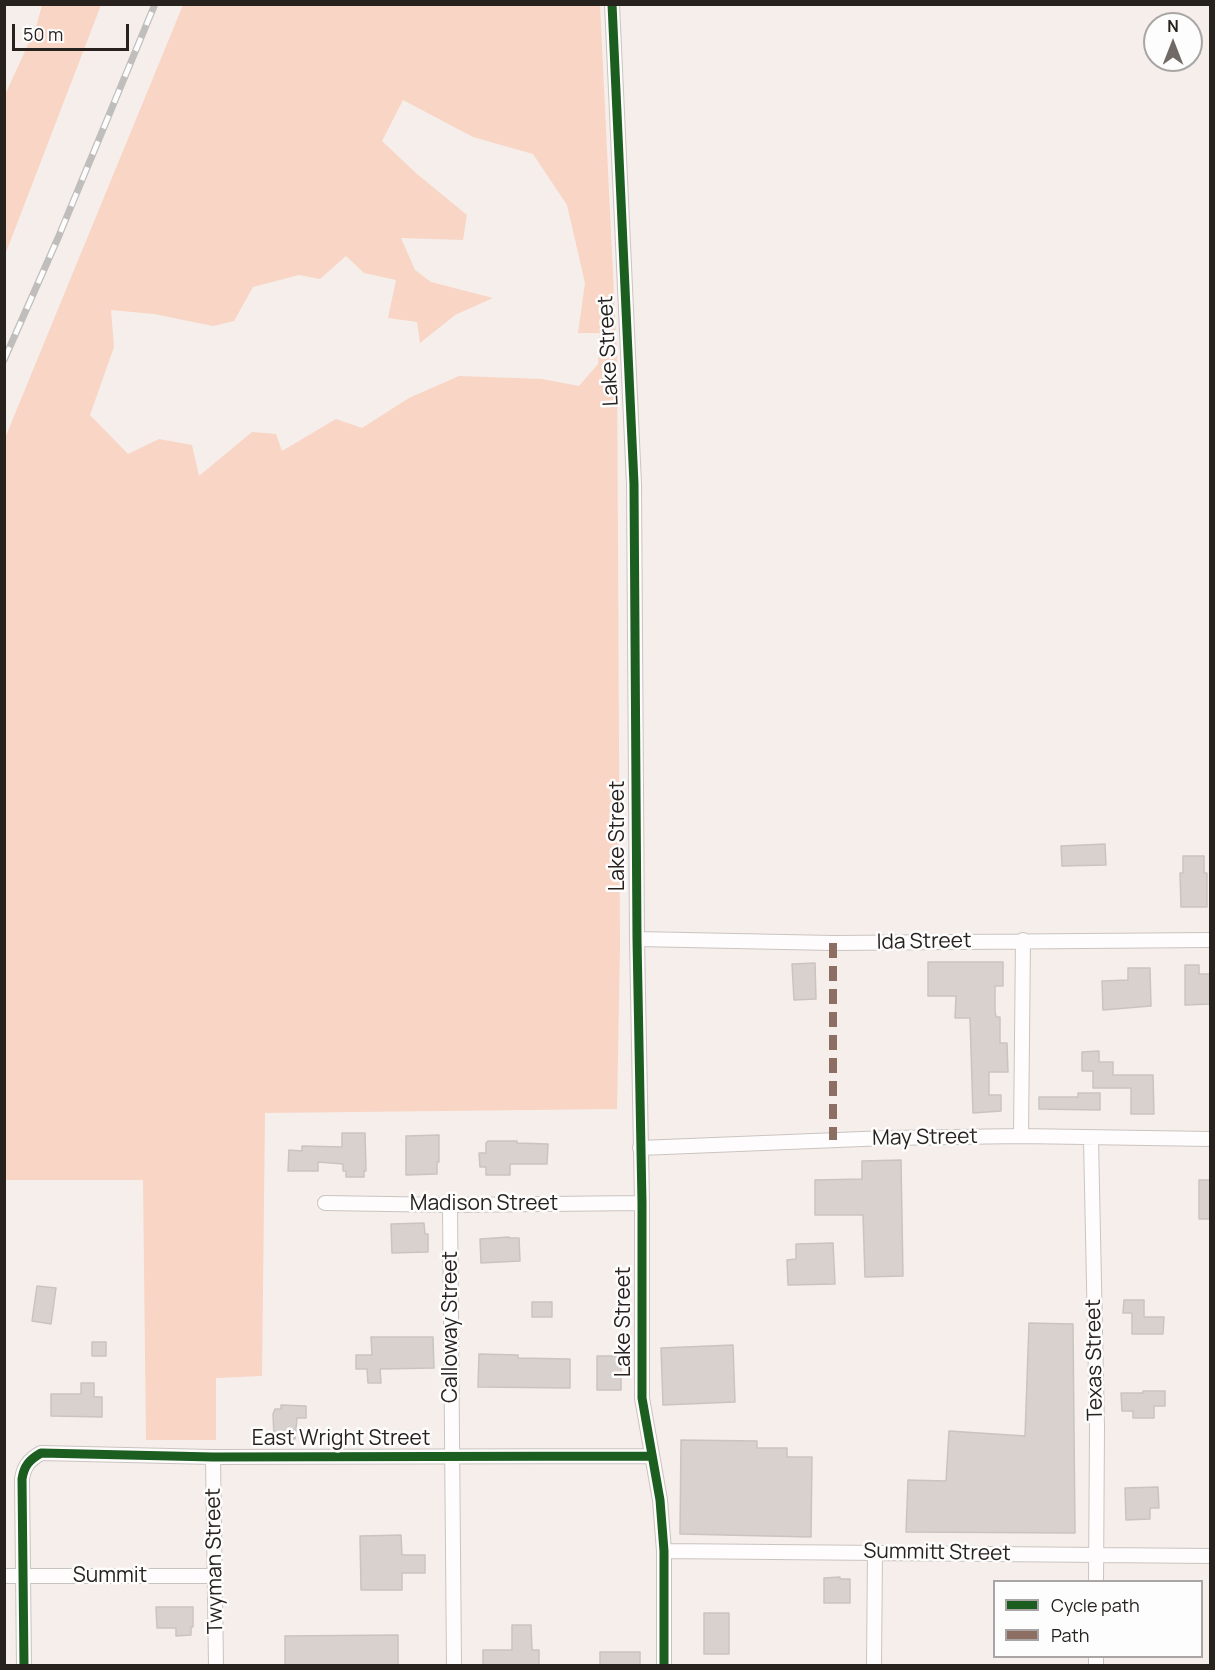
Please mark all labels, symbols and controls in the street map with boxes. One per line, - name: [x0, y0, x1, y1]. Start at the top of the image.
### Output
- scale bar: [15, 12, 132, 50]
- north arrow: [1143, 12, 1203, 72]
- text: N: [1167, 15, 1179, 37]
- text: 50 m: [23, 22, 63, 46]
- street label: Lake Street: [594, 295, 624, 407]
- street label: Lake Street: [605, 781, 631, 891]
- street label: Ida Street: [876, 929, 972, 955]
- street label: May Street: [872, 1124, 978, 1152]
- street label: Madison Street: [410, 1191, 558, 1217]
- street label: Calloway Street: [438, 1251, 464, 1403]
- street label: Lake Street: [611, 1267, 637, 1377]
- street label: Texas Street: [1081, 1299, 1109, 1421]
- street label: East Wright Street: [252, 1426, 430, 1452]
- street label: Twyman Street: [201, 1488, 229, 1634]
- street label: Summitt Street: [863, 1539, 1011, 1567]
- street label: Summit: [73, 1563, 147, 1589]
- legend: [993, 1580, 1203, 1658]
- text: Cycle path: [1051, 1593, 1140, 1617]
- text: Path: [1051, 1623, 1089, 1647]

